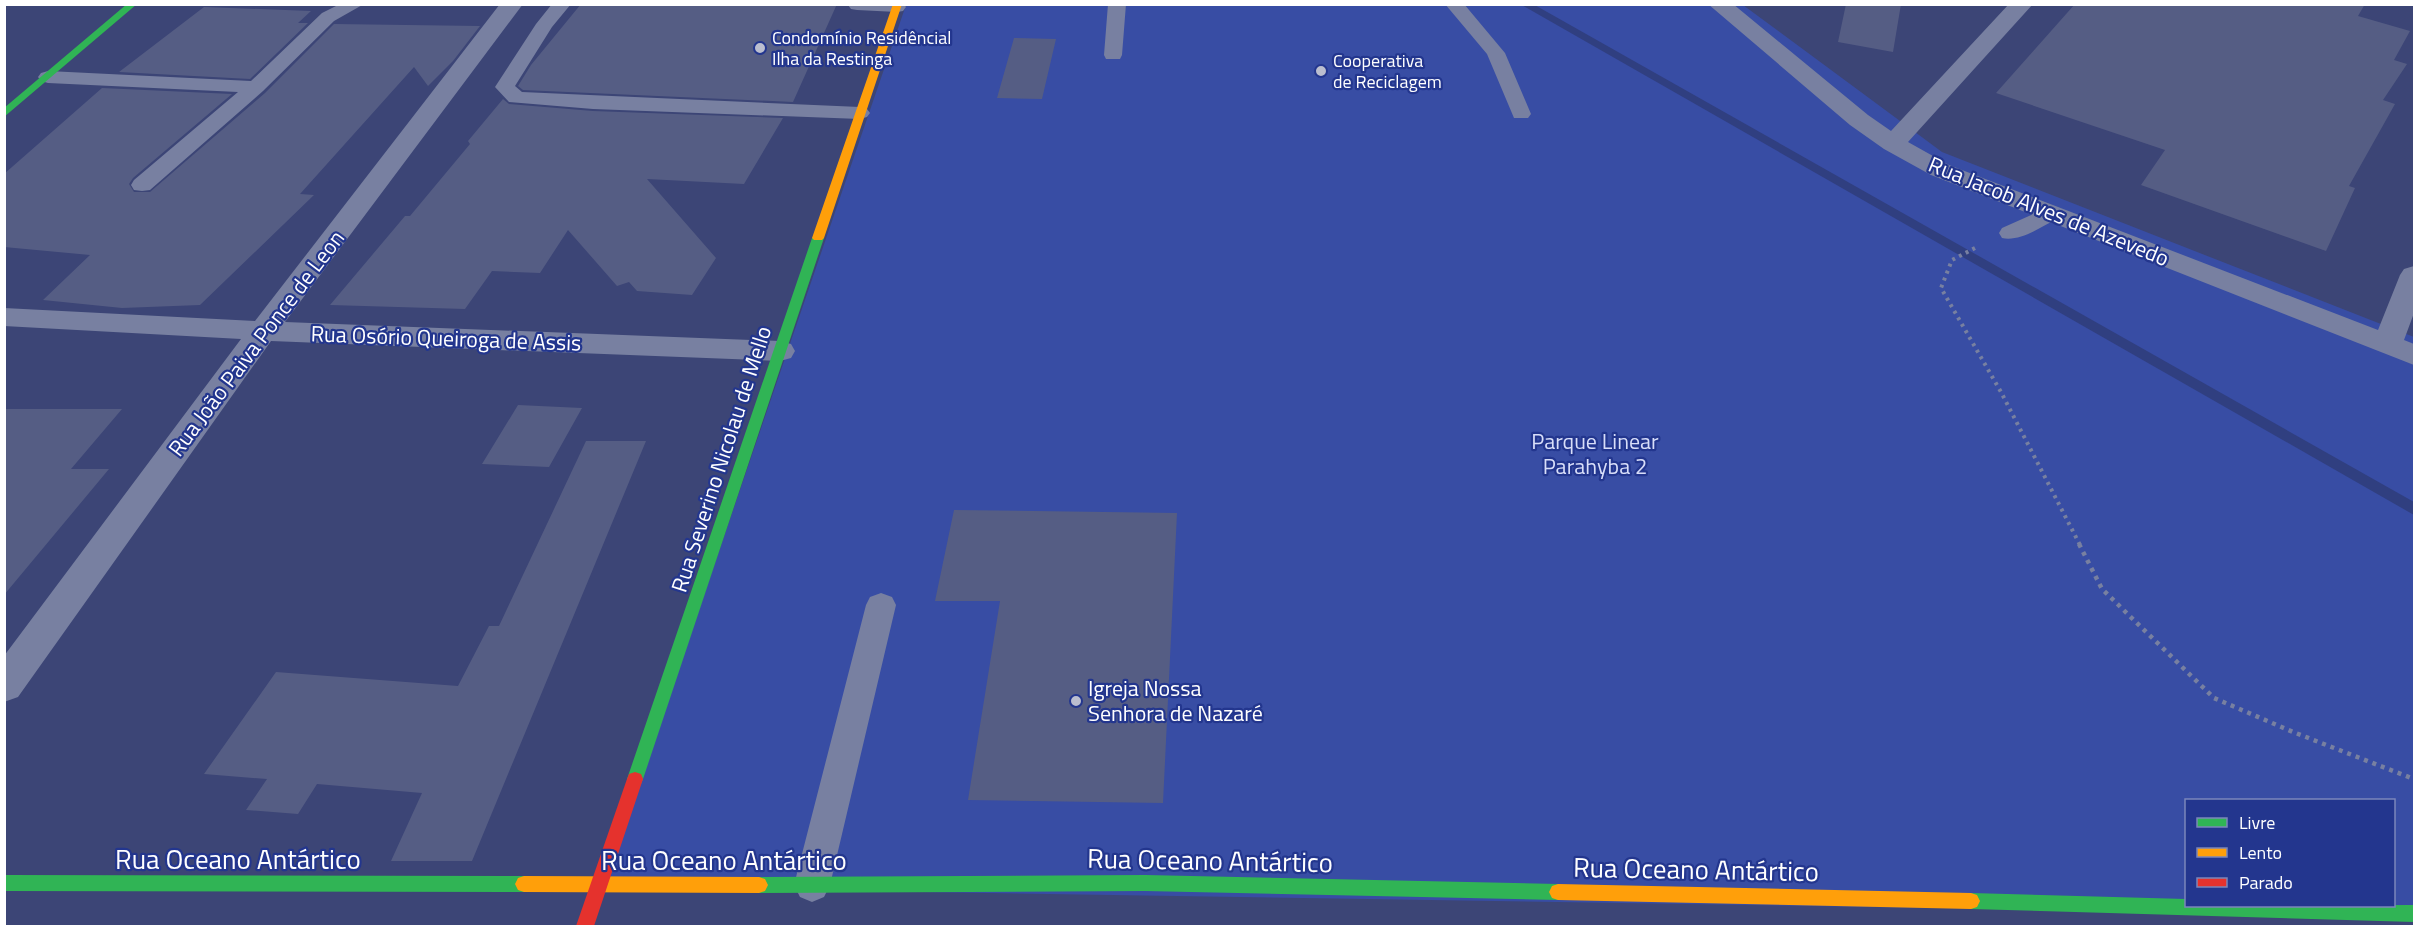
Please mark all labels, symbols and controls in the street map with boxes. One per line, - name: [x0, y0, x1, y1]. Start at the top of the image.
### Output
- place label: Condomínio Residêncial Ilha da Restinga: [772, 24, 951, 72]
- marker: Condomínio Residêncial Ilha da Restinga: [753, 41, 767, 55]
- place label: Cooperativa de Reciclagem: [1333, 47, 1442, 95]
- marker: Cooperativa de Reciclagem: [1314, 64, 1328, 78]
- street label: Rua Jacob Alves de Azevedo: [1923, 147, 2175, 275]
- street label: Rua João Paiva Ponce de Leon: [159, 223, 353, 463]
- street label: Rua Osório Queiroga de Assis: [310, 316, 582, 360]
- street label: Rua Severino Nicolau de Mello: [662, 321, 780, 597]
- park label: Parque Linear Parahyba 2: [1531, 424, 1659, 483]
- place label: Igreja Nossa Senhora de Nazaré: [1088, 671, 1263, 730]
- marker: Igreja Nossa Senhora de Nazaré: [1069, 694, 1083, 708]
- legend: [2185, 799, 2395, 907]
- text: Livre: [2239, 809, 2275, 836]
- street label: Rua Oceano Antártico: [1087, 837, 1333, 882]
- street label: Rua Oceano Antártico: [115, 838, 361, 879]
- street label: Rua Oceano Antártico: [601, 839, 847, 880]
- text: Lento: [2239, 839, 2282, 866]
- street label: Rua Oceano Antártico: [1573, 846, 1819, 891]
- text: Parado: [2239, 869, 2293, 896]

